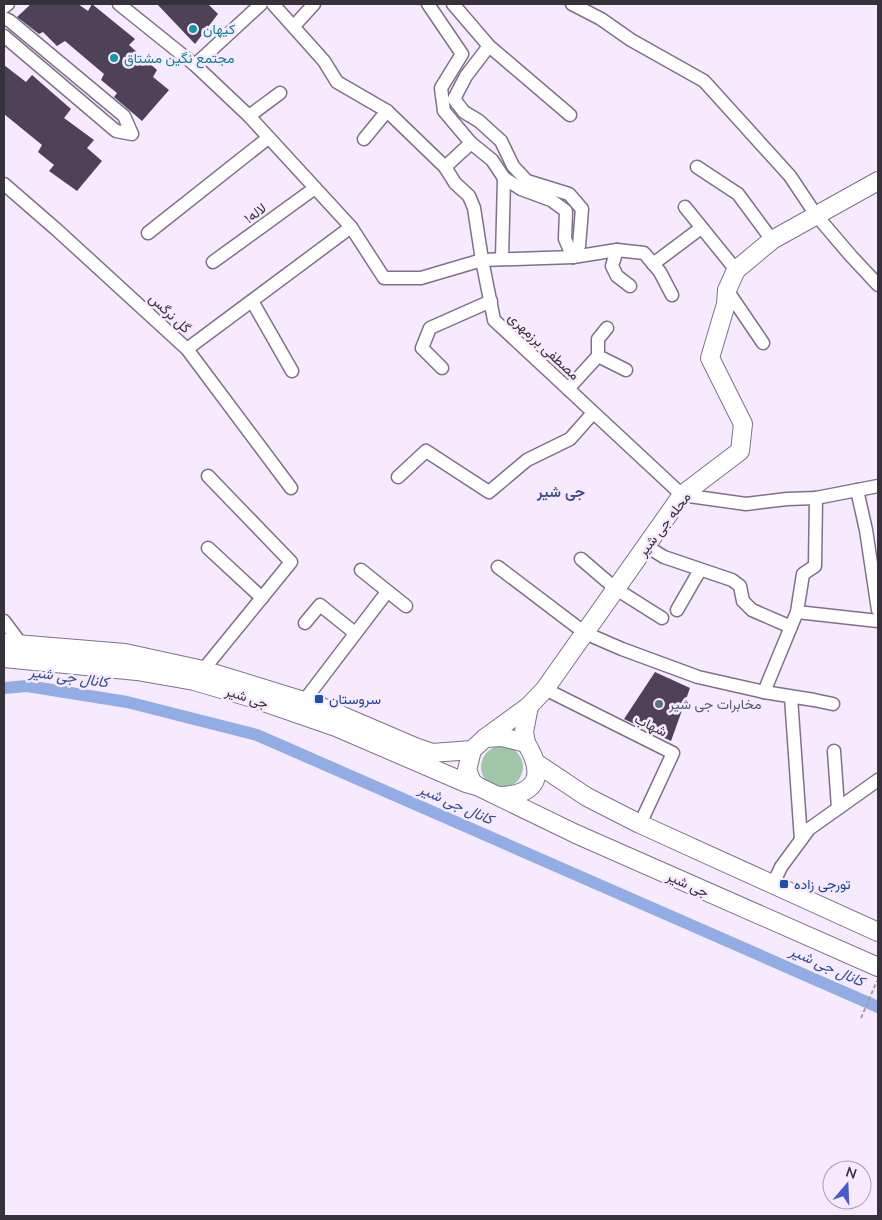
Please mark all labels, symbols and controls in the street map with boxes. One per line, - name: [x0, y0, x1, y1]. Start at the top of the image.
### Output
- place label: کیهان: [203, 20, 235, 39]
- marker: کیهان: [187, 23, 199, 35]
- place label: مجتمع نگین مشتاق: [124, 49, 234, 69]
- marker: مجتمع نگین مشتاق: [108, 52, 120, 64]
- street label: لاله۱: [240, 199, 270, 228]
- street label: گل نرگس: [145, 289, 195, 338]
- street label: مصطفی برزمهری: [504, 308, 584, 384]
- district label: جی شیر: [536, 482, 585, 502]
- street label: محله جی شیر: [633, 488, 695, 561]
- water label: کانال جی شیر: [27, 661, 112, 693]
- street label: جی شیر: [222, 681, 271, 713]
- place label: سروستان: [329, 690, 381, 709]
- marker: سروستان: [313, 693, 325, 705]
- place label: مخابرات جی شیر: [668, 695, 761, 714]
- marker: مخابرات جی شیر: [653, 698, 665, 710]
- street label: شهاب: [631, 709, 670, 741]
- water label: کانال جی شیر: [415, 778, 498, 830]
- street label: جی شیر: [663, 866, 712, 902]
- place label: تورجی زاده: [794, 875, 851, 894]
- marker: تورجی زاده: [778, 878, 790, 890]
- water label: کانال جی شیر: [786, 940, 869, 992]
- north arrow: [822, 1160, 872, 1210]
- text: N: [843, 1162, 859, 1184]

